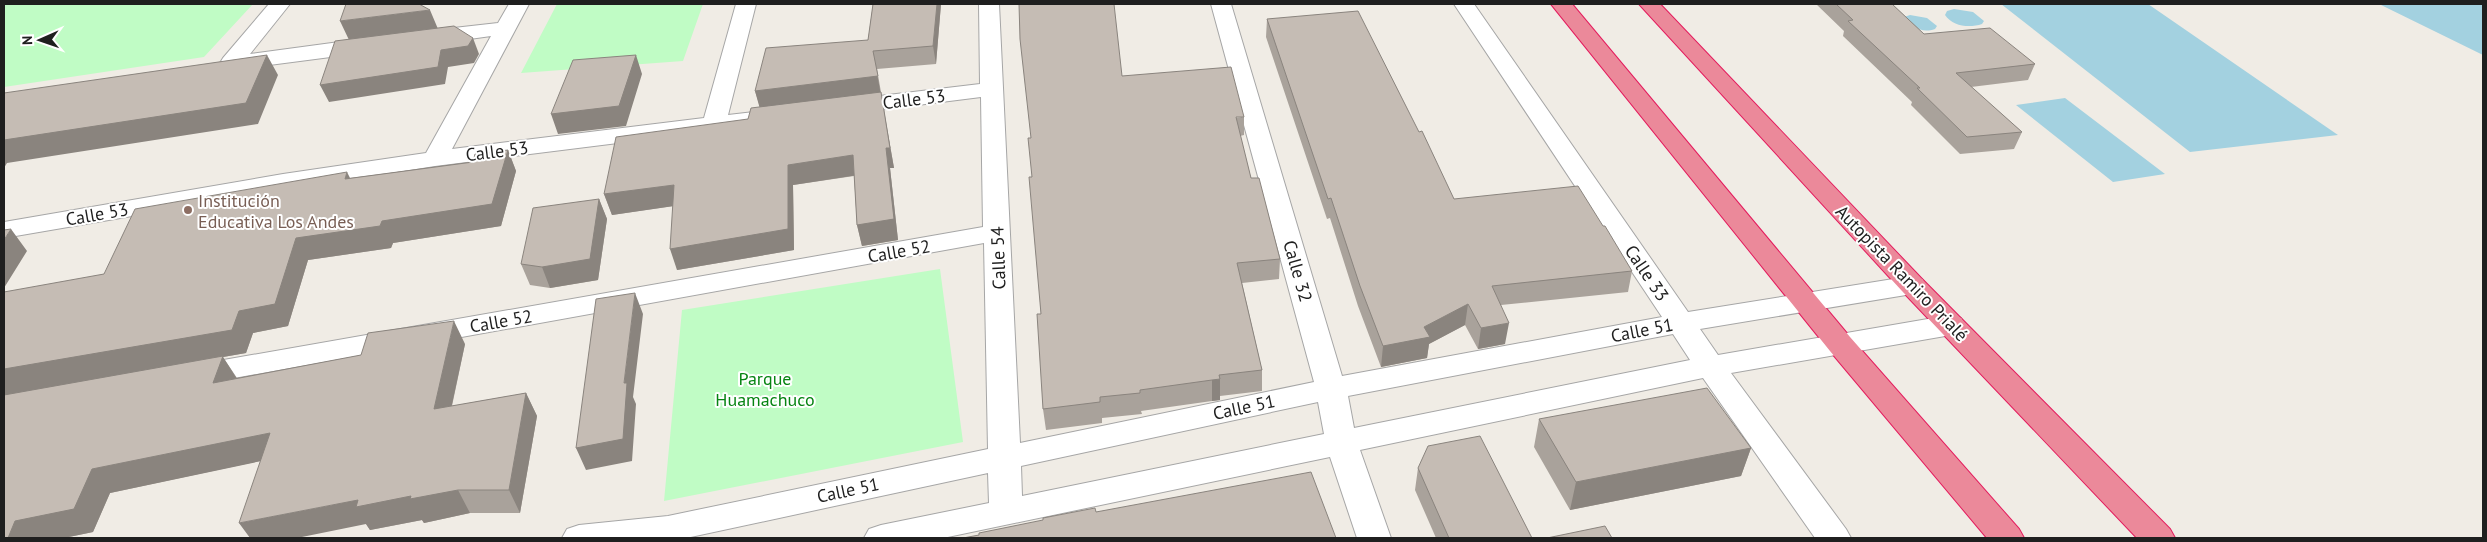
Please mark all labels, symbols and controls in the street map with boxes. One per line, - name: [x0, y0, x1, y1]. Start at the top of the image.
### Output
- north arrow: [15, 15, 65, 65]
- text: N: [18, 36, 36, 45]
- street label: Calle 53: [881, 84, 947, 114]
- street label: Calle 53: [464, 136, 530, 166]
- place label: Institución Educativa Los Andes: [198, 189, 354, 233]
- street label: Calle 53: [64, 197, 130, 231]
- street label: Autopista Ramiro Prialé: [1831, 200, 1973, 346]
- marker: Institución Educativa Los Andes: [182, 204, 194, 216]
- street label: Calle 54: [985, 226, 1011, 290]
- street label: Calle 52: [866, 234, 932, 268]
- street label: Calle 32: [1278, 238, 1318, 304]
- street label: Calle 33: [1620, 240, 1674, 306]
- street label: Calle 52: [468, 304, 534, 338]
- street label: Calle 51: [1609, 313, 1675, 347]
- park label: Parque Huamachuco: [715, 367, 815, 411]
- street label: Calle 51: [1211, 389, 1277, 425]
- street label: Calle 51: [815, 472, 881, 508]

